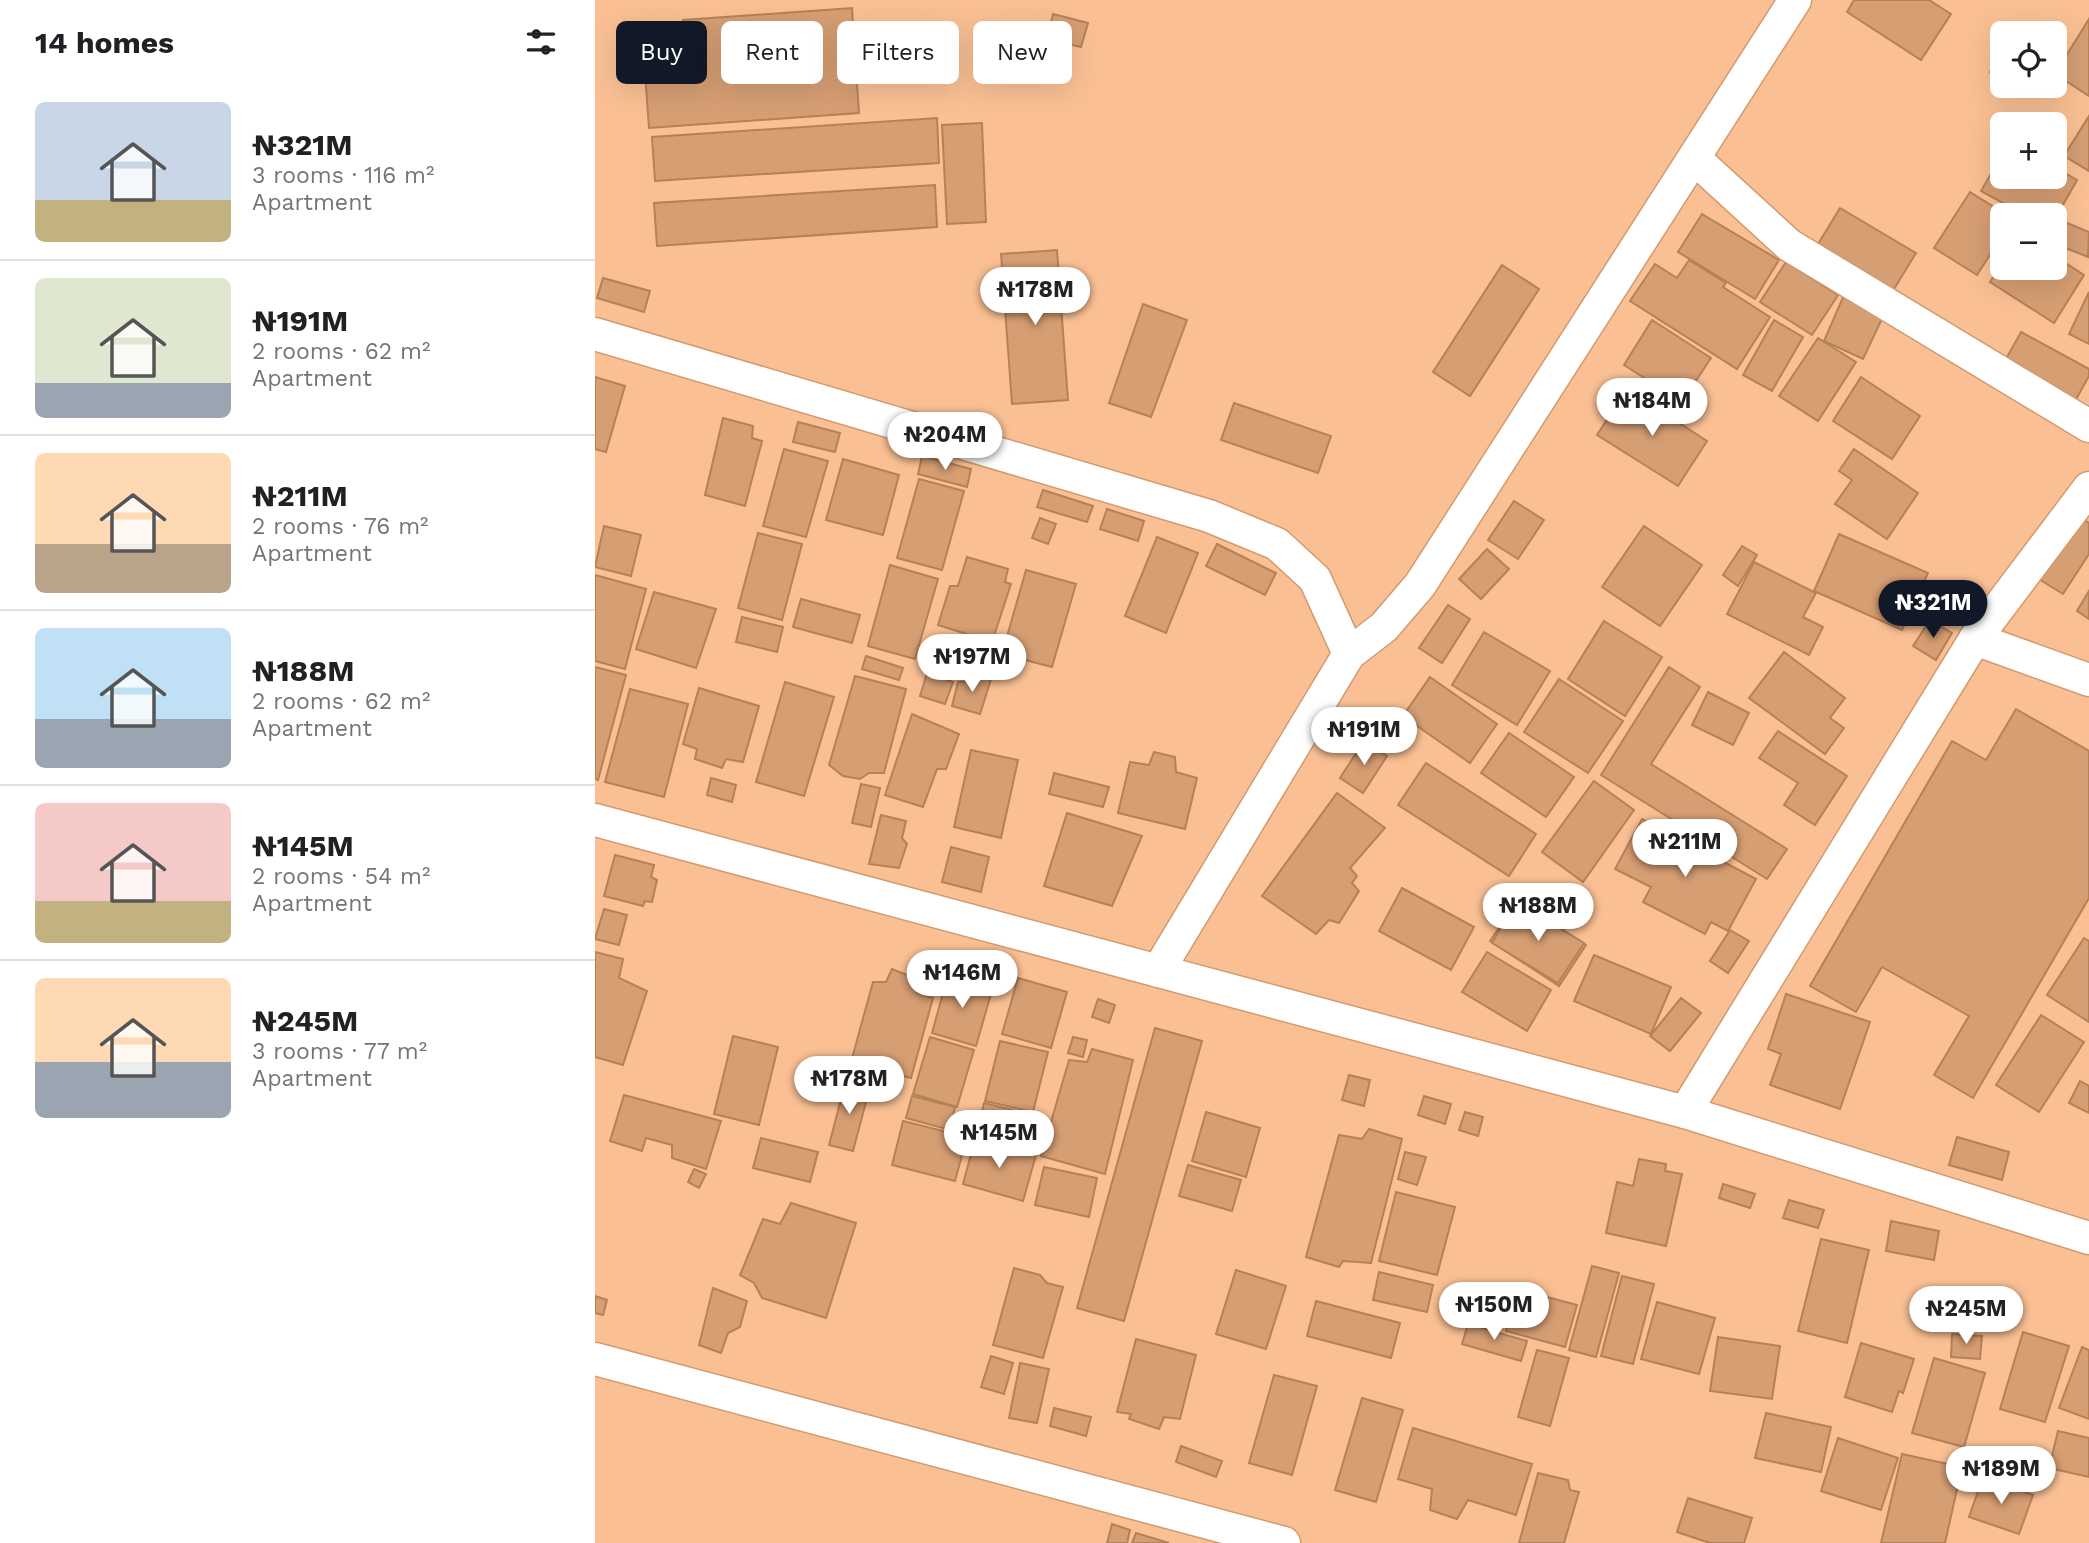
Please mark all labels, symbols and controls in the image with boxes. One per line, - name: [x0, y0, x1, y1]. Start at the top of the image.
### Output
- chip: Buy: [616, 21, 707, 84]
- chip: Rent: [721, 21, 823, 84]
- chip: Filters: [837, 21, 959, 84]
- chip: New: [973, 21, 1072, 84]
- map controls: [1990, 21, 2067, 280]
- button: locate: [1990, 21, 2067, 98]
- icon: filters: [522, 23, 560, 61]
- text: 14 homes: [35, 25, 174, 60]
- button: +: [1990, 112, 2067, 189]
- text: ₦321M: [252, 127, 353, 162]
- icon: home: [91, 130, 175, 214]
- text: 3 rooms · 116 m²: [252, 162, 434, 189]
- text: Apartment: [252, 189, 372, 216]
- button: −: [1990, 203, 2067, 280]
- pin: ₦178M: [986, 268, 1084, 327]
- text: ₦178M: [996, 276, 1074, 303]
- text: ₦191M: [252, 303, 348, 338]
- icon: home: [91, 306, 175, 390]
- text: 2 rooms · 62 m²: [252, 338, 430, 365]
- text: Apartment: [252, 365, 372, 392]
- pin: ₦184M: [1603, 378, 1701, 438]
- text: ₦184M: [1612, 387, 1692, 414]
- pin: ₦204M: [896, 412, 994, 472]
- text: ₦204M: [903, 421, 987, 448]
- text: ₦211M: [252, 478, 348, 513]
- icon: home: [91, 481, 175, 565]
- text: 2 rooms · 76 m²: [252, 513, 428, 540]
- text: Apartment: [252, 540, 372, 567]
- pin: ₦321M: [1884, 580, 1982, 640]
- text: ₦321M: [1894, 589, 1972, 616]
- pin: ₦197M: [923, 634, 1021, 694]
- text: ₦197M: [933, 643, 1011, 670]
- text: ₦188M: [252, 653, 355, 688]
- icon: home: [91, 656, 175, 740]
- text: 2 rooms · 62 m²: [252, 688, 430, 715]
- pin: ₦191M: [1315, 708, 1413, 767]
- text: Apartment: [252, 715, 372, 742]
- text: ₦191M: [1327, 716, 1401, 743]
- pin: ₦211M: [1636, 820, 1734, 879]
- text: ₦145M: [252, 828, 354, 863]
- text: ₦211M: [1648, 828, 1722, 855]
- icon: home: [91, 831, 175, 915]
- text: 2 rooms · 54 m²: [252, 863, 430, 890]
- pin: ₦188M: [1489, 884, 1587, 943]
- text: Apartment: [252, 890, 372, 917]
- text: ₦188M: [1499, 892, 1577, 919]
- pin: ₦146M: [913, 950, 1011, 1010]
- text: ₦146M: [923, 959, 1001, 986]
- text: ₦245M: [252, 1003, 358, 1038]
- icon: home: [91, 1006, 175, 1090]
- text: 3 rooms · 77 m²: [252, 1038, 427, 1065]
- pin: ₦178M: [800, 1056, 898, 1116]
- text: Apartment: [252, 1065, 372, 1092]
- text: ₦178M: [810, 1065, 888, 1092]
- pin: ₦145M: [950, 1110, 1048, 1170]
- text: ₦145M: [960, 1119, 1038, 1146]
- pin: ₦150M: [1445, 1282, 1543, 1342]
- pin: ₦245M: [1917, 1286, 2015, 1346]
- text: ₦150M: [1455, 1291, 1533, 1318]
- text: ₦245M: [1925, 1295, 2007, 1322]
- pin: ₦189M: [1952, 1446, 2050, 1506]
- text: ₦189M: [1962, 1455, 2040, 1482]

